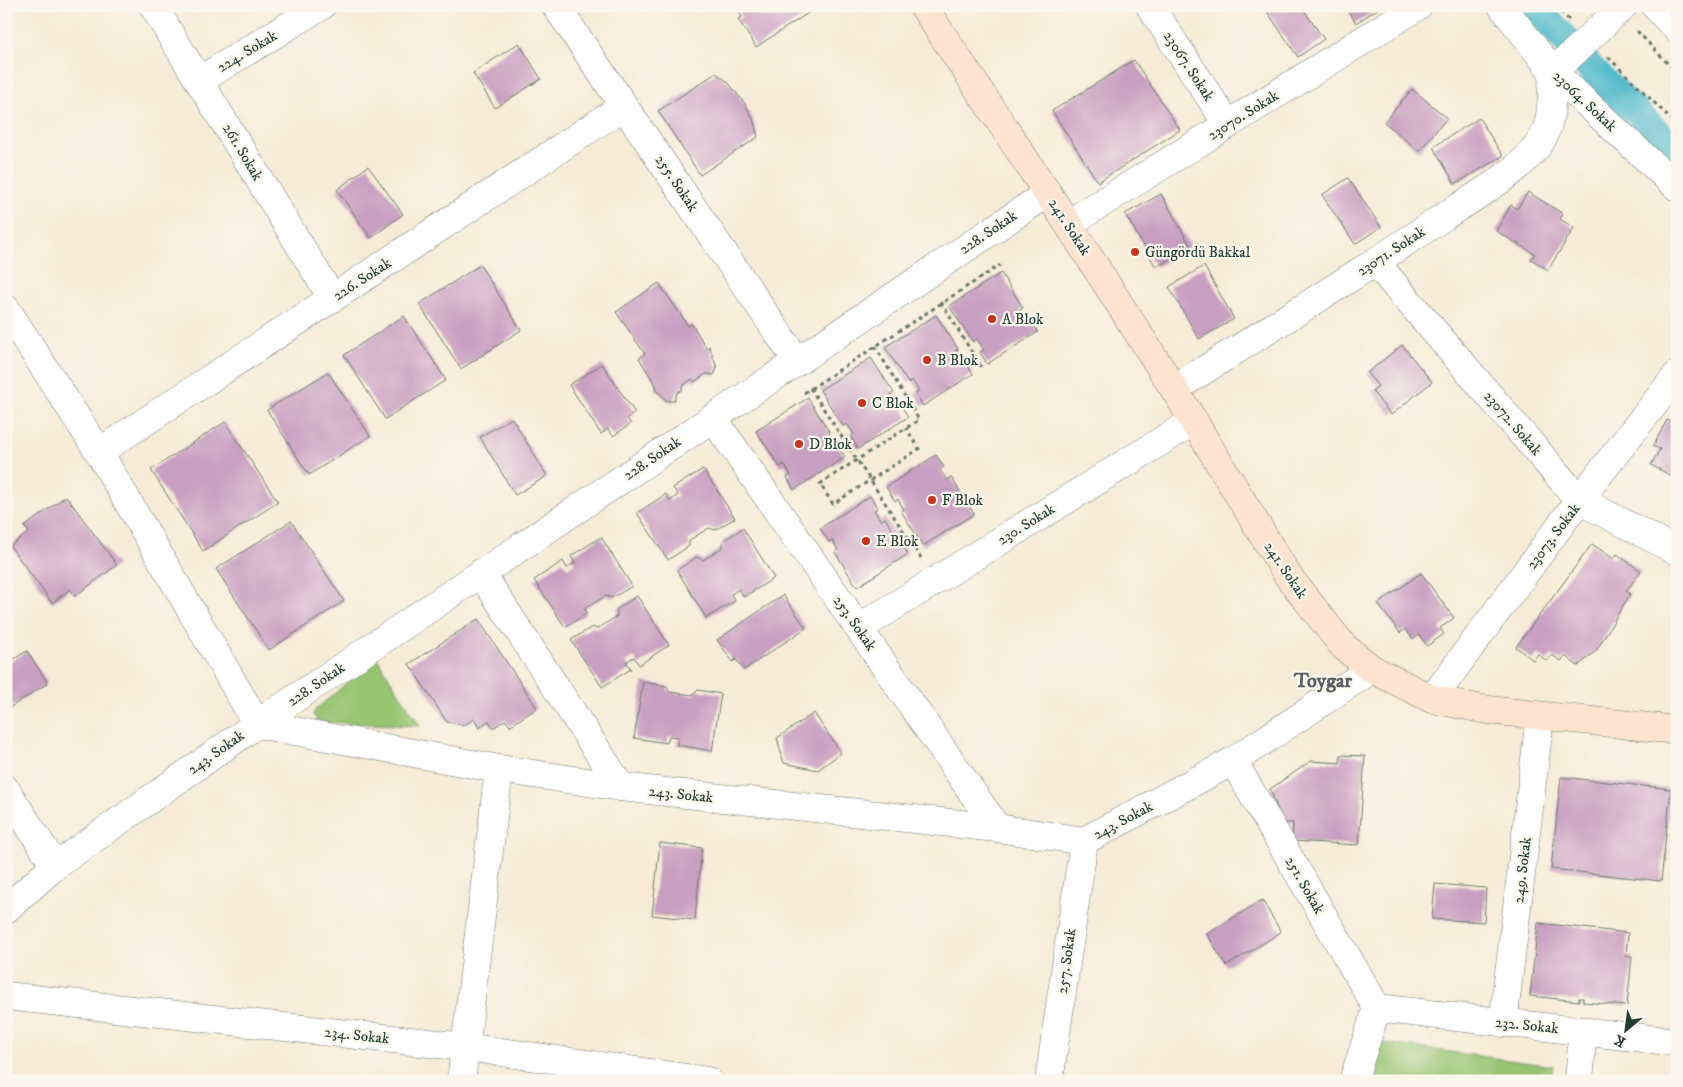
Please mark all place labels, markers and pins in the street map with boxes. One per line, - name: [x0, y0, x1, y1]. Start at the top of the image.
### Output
- place label: Güngördü Bakkal: [1145, 243, 1251, 262]
- marker: Güngördü Bakkal: [1129, 246, 1141, 258]
- place label: A Blok: [1002, 310, 1044, 329]
- marker: A Blok: [986, 313, 998, 325]
- place label: B Blok: [937, 351, 979, 370]
- marker: B Blok: [921, 354, 933, 366]
- place label: C Blok: [872, 394, 914, 413]
- marker: C Blok: [856, 397, 868, 409]
- place label: D Blok: [809, 435, 853, 454]
- marker: D Blok: [793, 438, 805, 450]
- place label: F Blok: [942, 491, 984, 510]
- marker: F Blok: [926, 494, 938, 506]
- place label: E Blok: [876, 532, 919, 551]
- marker: E Blok: [860, 535, 872, 547]

